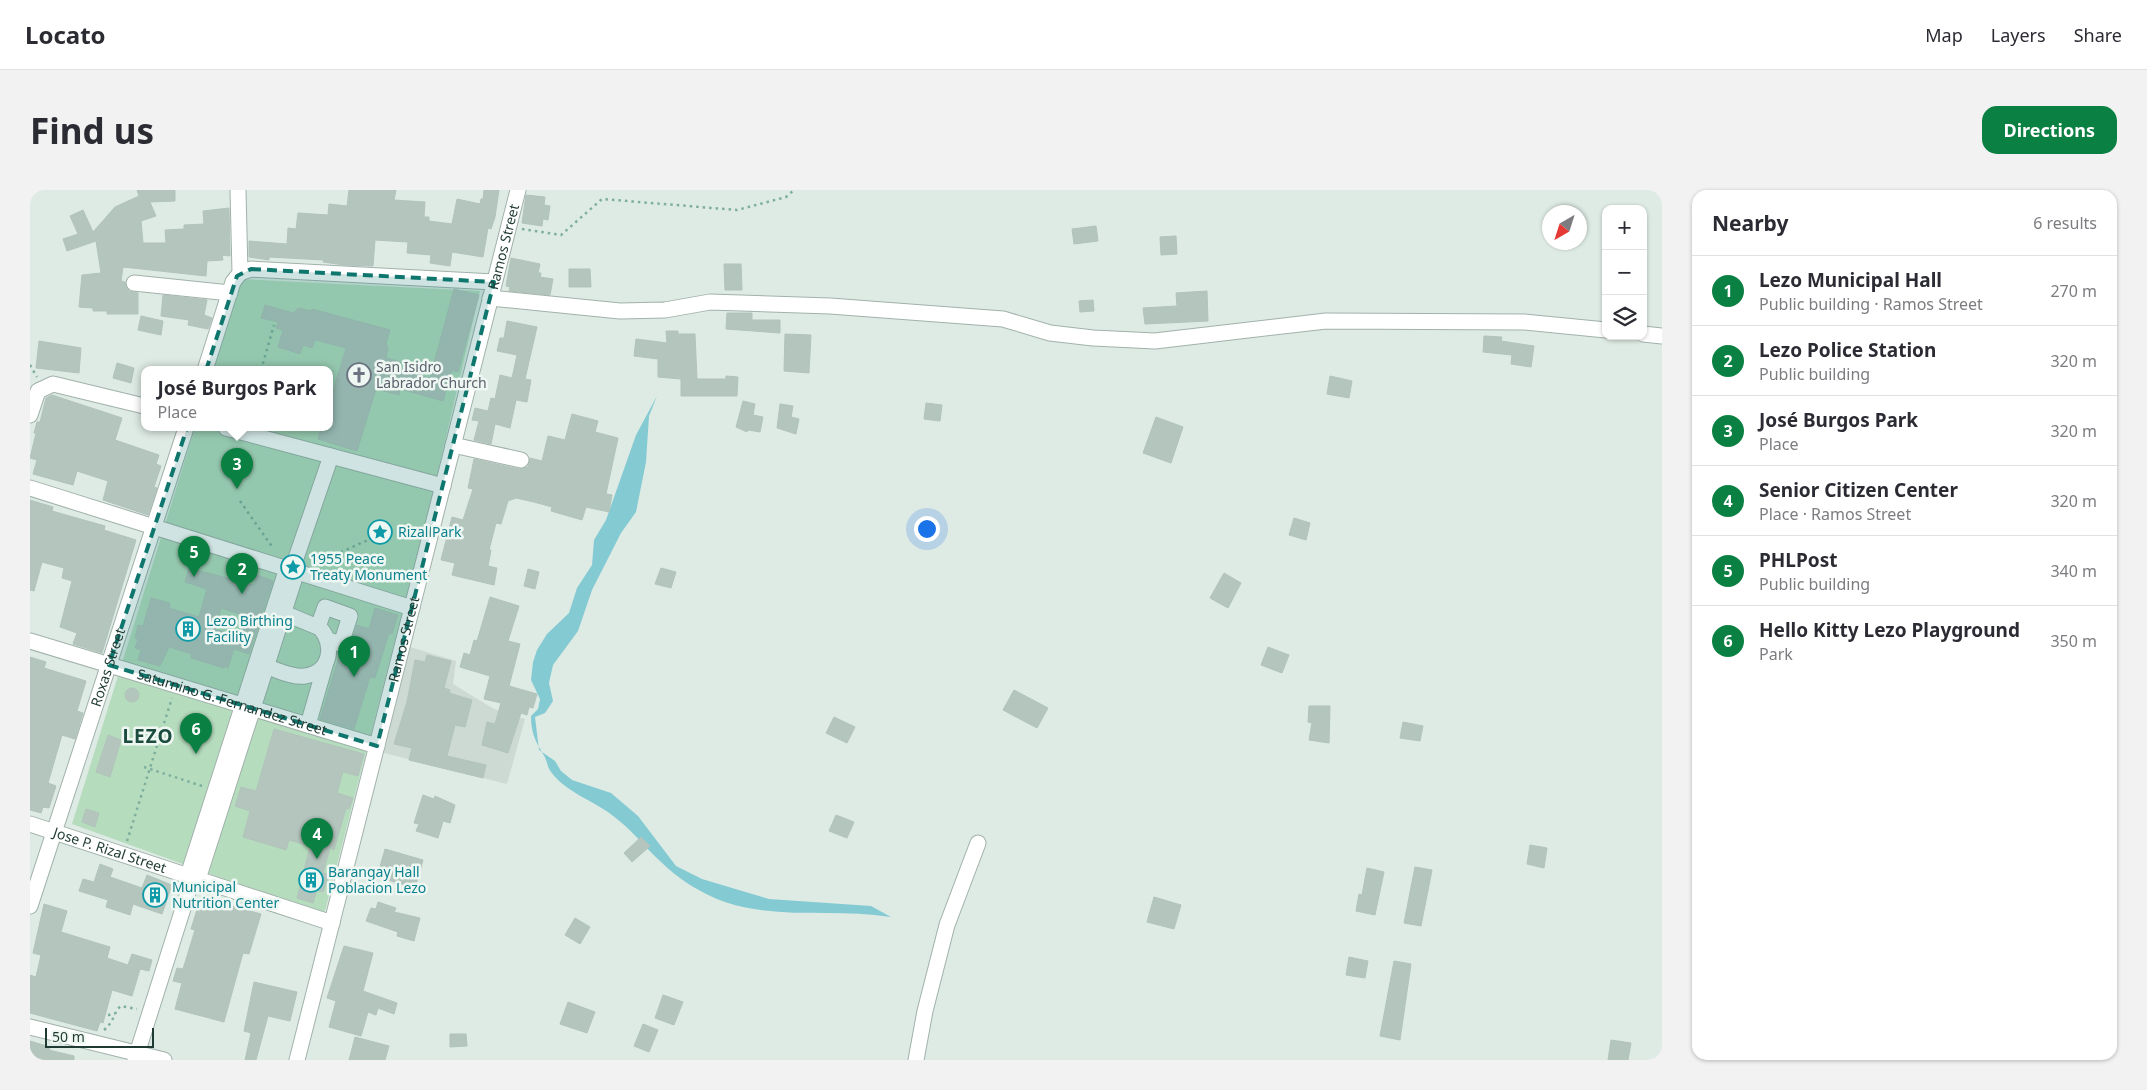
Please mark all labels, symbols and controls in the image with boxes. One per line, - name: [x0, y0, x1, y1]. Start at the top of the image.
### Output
- text: Locato: [25, 18, 106, 51]
- text: Map: [1925, 23, 1963, 47]
- text: Layers: [1991, 23, 2046, 47]
- text: Share: [2074, 23, 2122, 47]
- button: Directions: [1982, 106, 2117, 154]
- text: Find us: [30, 107, 154, 154]
- street label: Ramos Street: [483, 202, 523, 292]
- north arrow: [1542, 205, 1587, 250]
- map controls: [1602, 205, 1647, 340]
- button: +: [1602, 205, 1647, 250]
- text: Nearby: [1712, 209, 1788, 237]
- text: 6 results: [2033, 212, 2097, 234]
- button: −: [1602, 250, 1647, 295]
- text: Lezo Municipal Hall: [1759, 267, 1942, 293]
- text: 1: [1723, 280, 1733, 302]
- text: 270 m: [2050, 280, 2097, 302]
- text: Public building · Ramos Street: [1759, 293, 1983, 315]
- button: layers: [1602, 295, 1647, 340]
- text: Lezo Police Station: [1759, 337, 1936, 363]
- text: 2: [1723, 350, 1733, 372]
- text: 320 m: [2050, 350, 2097, 372]
- place label: San Isidro Labrador Church: [376, 357, 487, 392]
- church icon: San Isidro Labrador Church: [346, 362, 372, 388]
- text: Public building: [1759, 363, 1870, 385]
- popup: [141, 366, 333, 431]
- text: José Burgos Park: [157, 375, 317, 401]
- text: Place: [157, 401, 197, 423]
- text: José Burgos Park: [1759, 407, 1918, 433]
- text: 3: [1723, 420, 1733, 442]
- text: 320 m: [2050, 420, 2097, 442]
- text: Place: [1759, 433, 1799, 455]
- pin: 3: [221, 448, 253, 489]
- text: Senior Citizen Center: [1759, 477, 1958, 503]
- text: 4: [1723, 490, 1733, 512]
- text: 320 m: [2050, 490, 2097, 512]
- text: Place · Ramos Street: [1759, 503, 1911, 525]
- your location: [914, 516, 940, 542]
- place icon: Rizal Park: [367, 519, 393, 545]
- place label: Rizal Park: [398, 522, 462, 541]
- pin: 5: [178, 536, 210, 577]
- text: PHLPost: [1759, 547, 1837, 573]
- place label: 1955 Peace Treaty Monument: [310, 549, 427, 584]
- pin: 2: [226, 553, 258, 594]
- place icon: 1955 Peace Treaty Monument: [280, 554, 306, 580]
- text: 5: [1723, 560, 1733, 582]
- text: 340 m: [2050, 560, 2097, 582]
- text: Public building: [1759, 573, 1870, 595]
- street label: Ramos Street: [383, 594, 423, 684]
- place label: Lezo Birthing Facility: [206, 611, 293, 646]
- building icon: Lezo Birthing Facility: [175, 616, 201, 642]
- text: Hello Kitty Lezo Playground: [1759, 617, 2020, 643]
- street label: Roxas Street: [86, 625, 129, 709]
- text: 6: [1723, 630, 1733, 652]
- text: 350 m: [2050, 630, 2097, 652]
- pin: 1: [338, 636, 370, 677]
- text: Park: [1759, 643, 1793, 665]
- street label: Saturnino G. Fernandez Street: [135, 664, 329, 739]
- pin: 6: [180, 713, 212, 754]
- district label: LEZO: [122, 723, 174, 749]
- pin: 4: [301, 818, 333, 859]
- street label: Jose P. Rizal Street: [49, 822, 169, 877]
- place label: Barangay Hall Poblacion Lezo: [328, 862, 426, 897]
- building icon: Barangay Hall Poblacion Lezo: [298, 867, 324, 893]
- place label: Municipal Nutrition Center: [172, 877, 280, 912]
- building icon: Municipal Nutrition Center: [142, 882, 168, 908]
- scale bar: [45, 1025, 154, 1048]
- text: 50 m: [52, 1027, 85, 1046]

